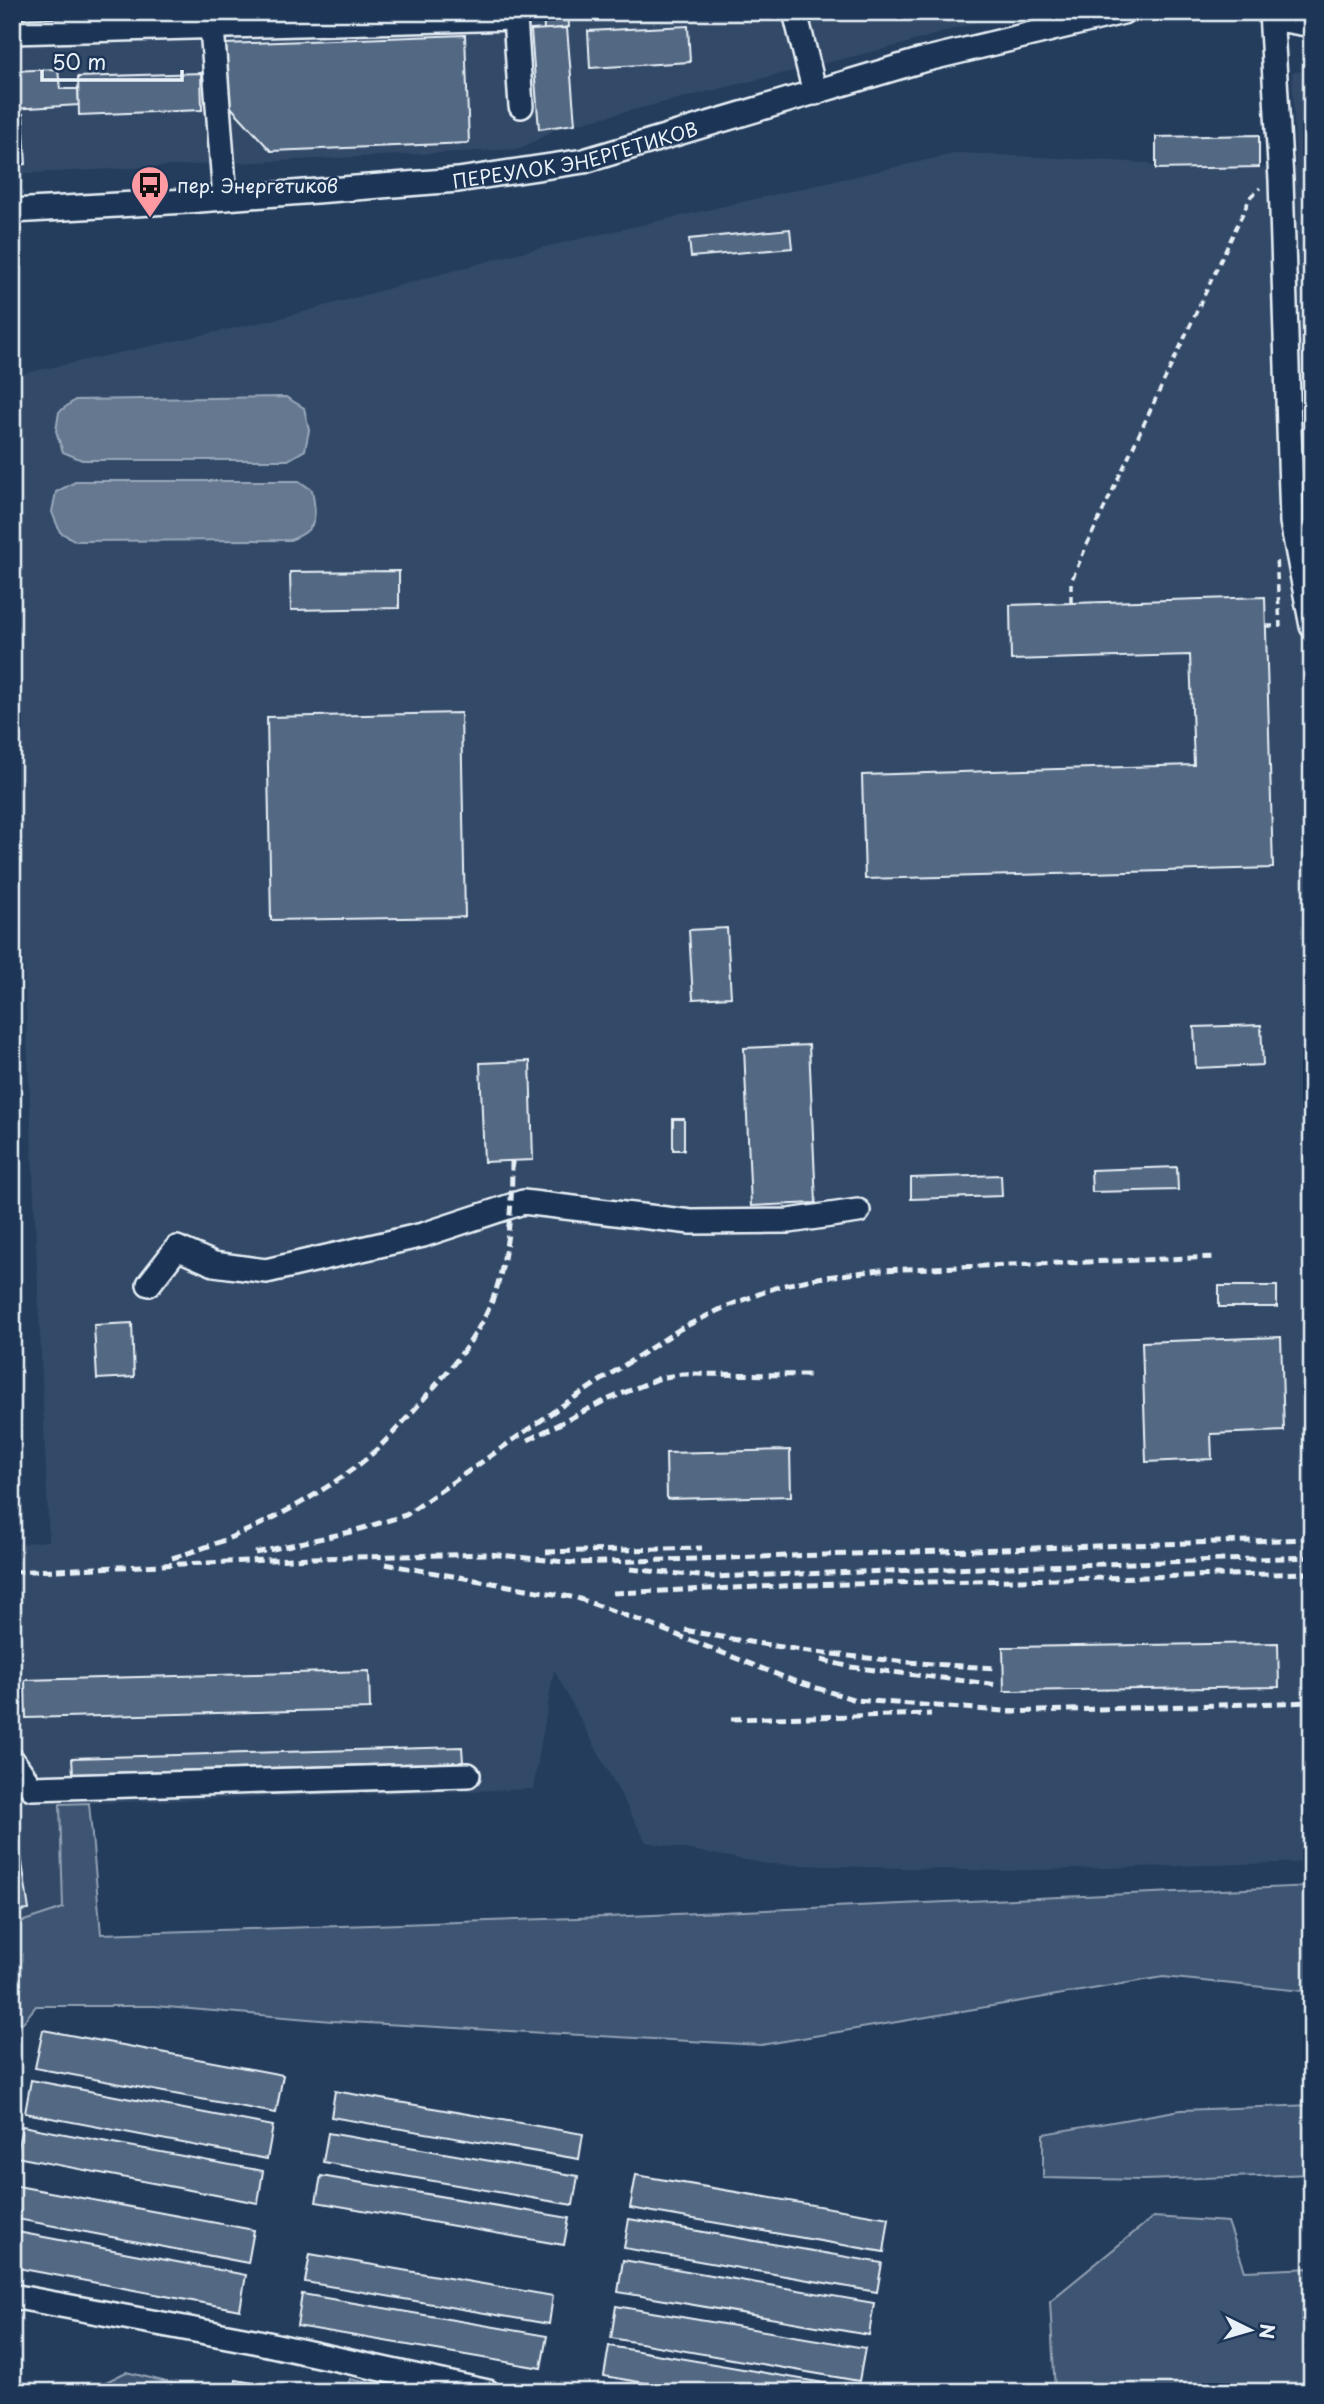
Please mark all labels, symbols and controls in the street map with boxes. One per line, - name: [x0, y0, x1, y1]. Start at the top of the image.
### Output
- scale bar: [42, 38, 182, 82]
- text: 50 m: [52, 45, 106, 77]
- street label: ПЕРЕУЛОК ЭНЕРГЕТИКОВ: [450, 114, 701, 195]
- bus stop icon: пер. Энергетиков: [129, 164, 171, 219]
- place label: пер. Энергетиков: [177, 171, 338, 199]
- north arrow: [1216, 2296, 1286, 2366]
- text: N: [1253, 2323, 1283, 2340]

